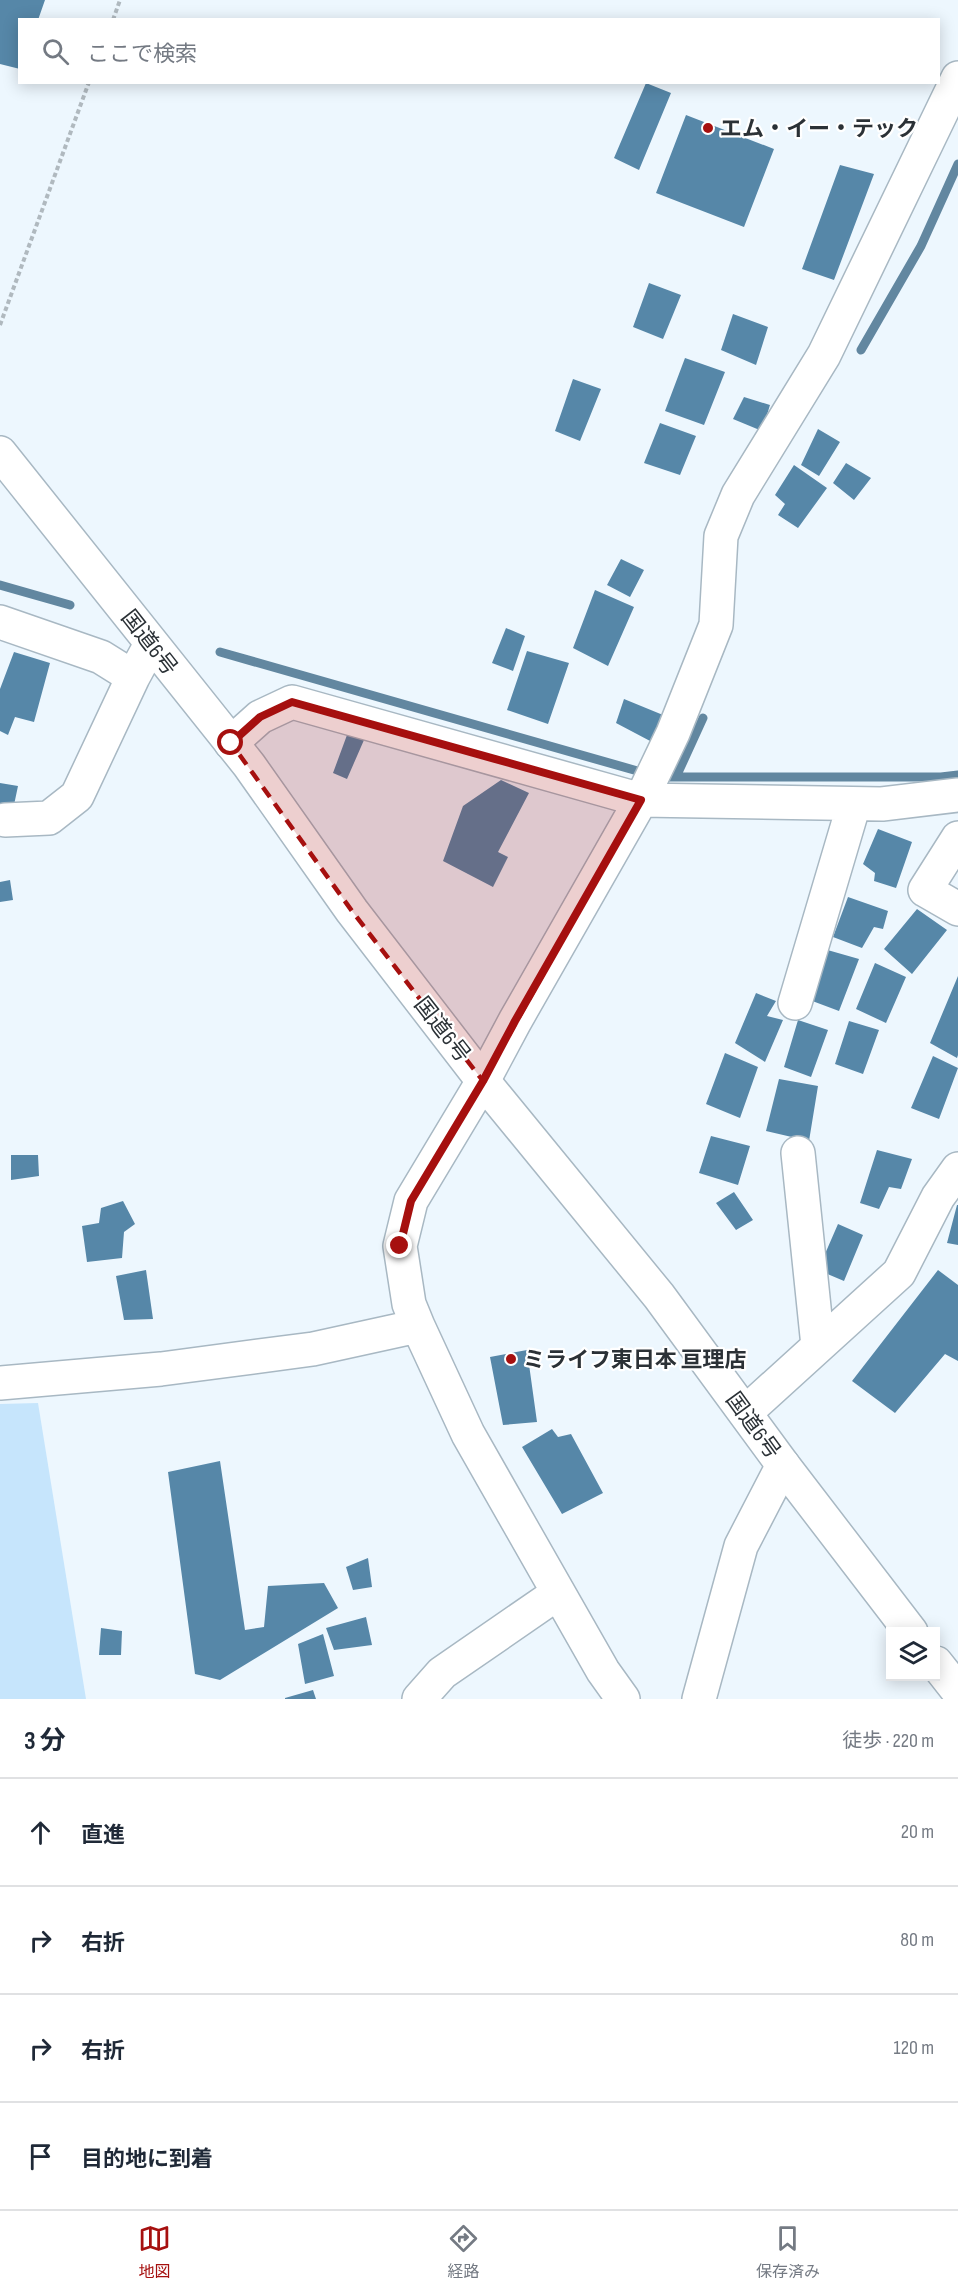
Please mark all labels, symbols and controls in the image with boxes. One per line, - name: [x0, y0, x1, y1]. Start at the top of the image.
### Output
- search box: [18, 18, 940, 84]
- icon: search: [39, 35, 72, 68]
- text: ここで検索: [87, 41, 197, 68]
- place label: エム・イー・テック: [720, 116, 918, 143]
- marker: エム・イー・テック: [701, 121, 715, 135]
- street label: 国道6号: [115, 605, 183, 681]
- route start: [217, 729, 243, 755]
- street label: 国道6号: [408, 992, 476, 1068]
- route end: [386, 1232, 412, 1258]
- place label: ミライフ東日本 亘理店: [523, 1347, 746, 1374]
- marker: ミライフ東日本 亘理店: [504, 1352, 518, 1366]
- street label: 国道6号: [720, 1387, 786, 1464]
- map controls: [886, 1627, 940, 1681]
- button: layers: [886, 1627, 940, 1681]
- text: 3 分: [24, 1726, 66, 1757]
- text: 徒歩 · 220 m: [842, 1729, 934, 1753]
- icon: ahead: [24, 1816, 57, 1849]
- text: 20 m: [901, 1820, 934, 1844]
- text: 直進: [81, 1822, 125, 1849]
- icon: right: [24, 1924, 57, 1957]
- text: 80 m: [900, 1928, 934, 1952]
- text: 右折: [81, 1930, 125, 1957]
- icon: right: [24, 2032, 57, 2065]
- text: 120 m: [894, 2036, 934, 2060]
- text: 右折: [81, 2038, 125, 2065]
- icon: arrive: [24, 2140, 57, 2173]
- text: 目的地に到着: [81, 2146, 213, 2173]
- tab: 地図: [138, 2222, 171, 2282]
- tab: 経路: [447, 2222, 480, 2282]
- tab: 保存済み: [756, 2222, 820, 2282]

